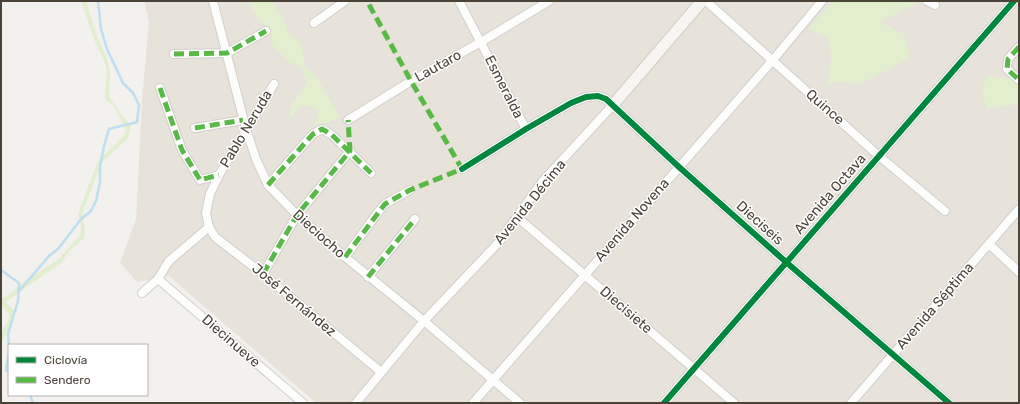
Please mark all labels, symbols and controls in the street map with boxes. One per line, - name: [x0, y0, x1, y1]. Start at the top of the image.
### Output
- street label: Lautaro: [412, 46, 464, 86]
- street label: Esmeralda: [481, 53, 527, 121]
- street label: Quince: [802, 86, 848, 128]
- street label: Pablo Neruda: [216, 87, 276, 171]
- street label: Avenida Octava: [790, 150, 870, 238]
- street label: Avenida Décima: [491, 156, 569, 248]
- street label: Avenida Novena: [591, 175, 673, 265]
- street label: Dieciseis: [733, 197, 787, 249]
- street label: Dieciocho: [289, 206, 349, 262]
- street label: Avenida Séptima: [893, 259, 977, 353]
- street label: José Fernández: [249, 260, 339, 340]
- street label: Diecisiete: [596, 283, 656, 337]
- street label: Diecinueve: [198, 311, 264, 371]
- legend: [8, 344, 148, 396]
- text: Ciclovía: [44, 353, 87, 367]
- text: Sendero: [44, 373, 91, 387]

